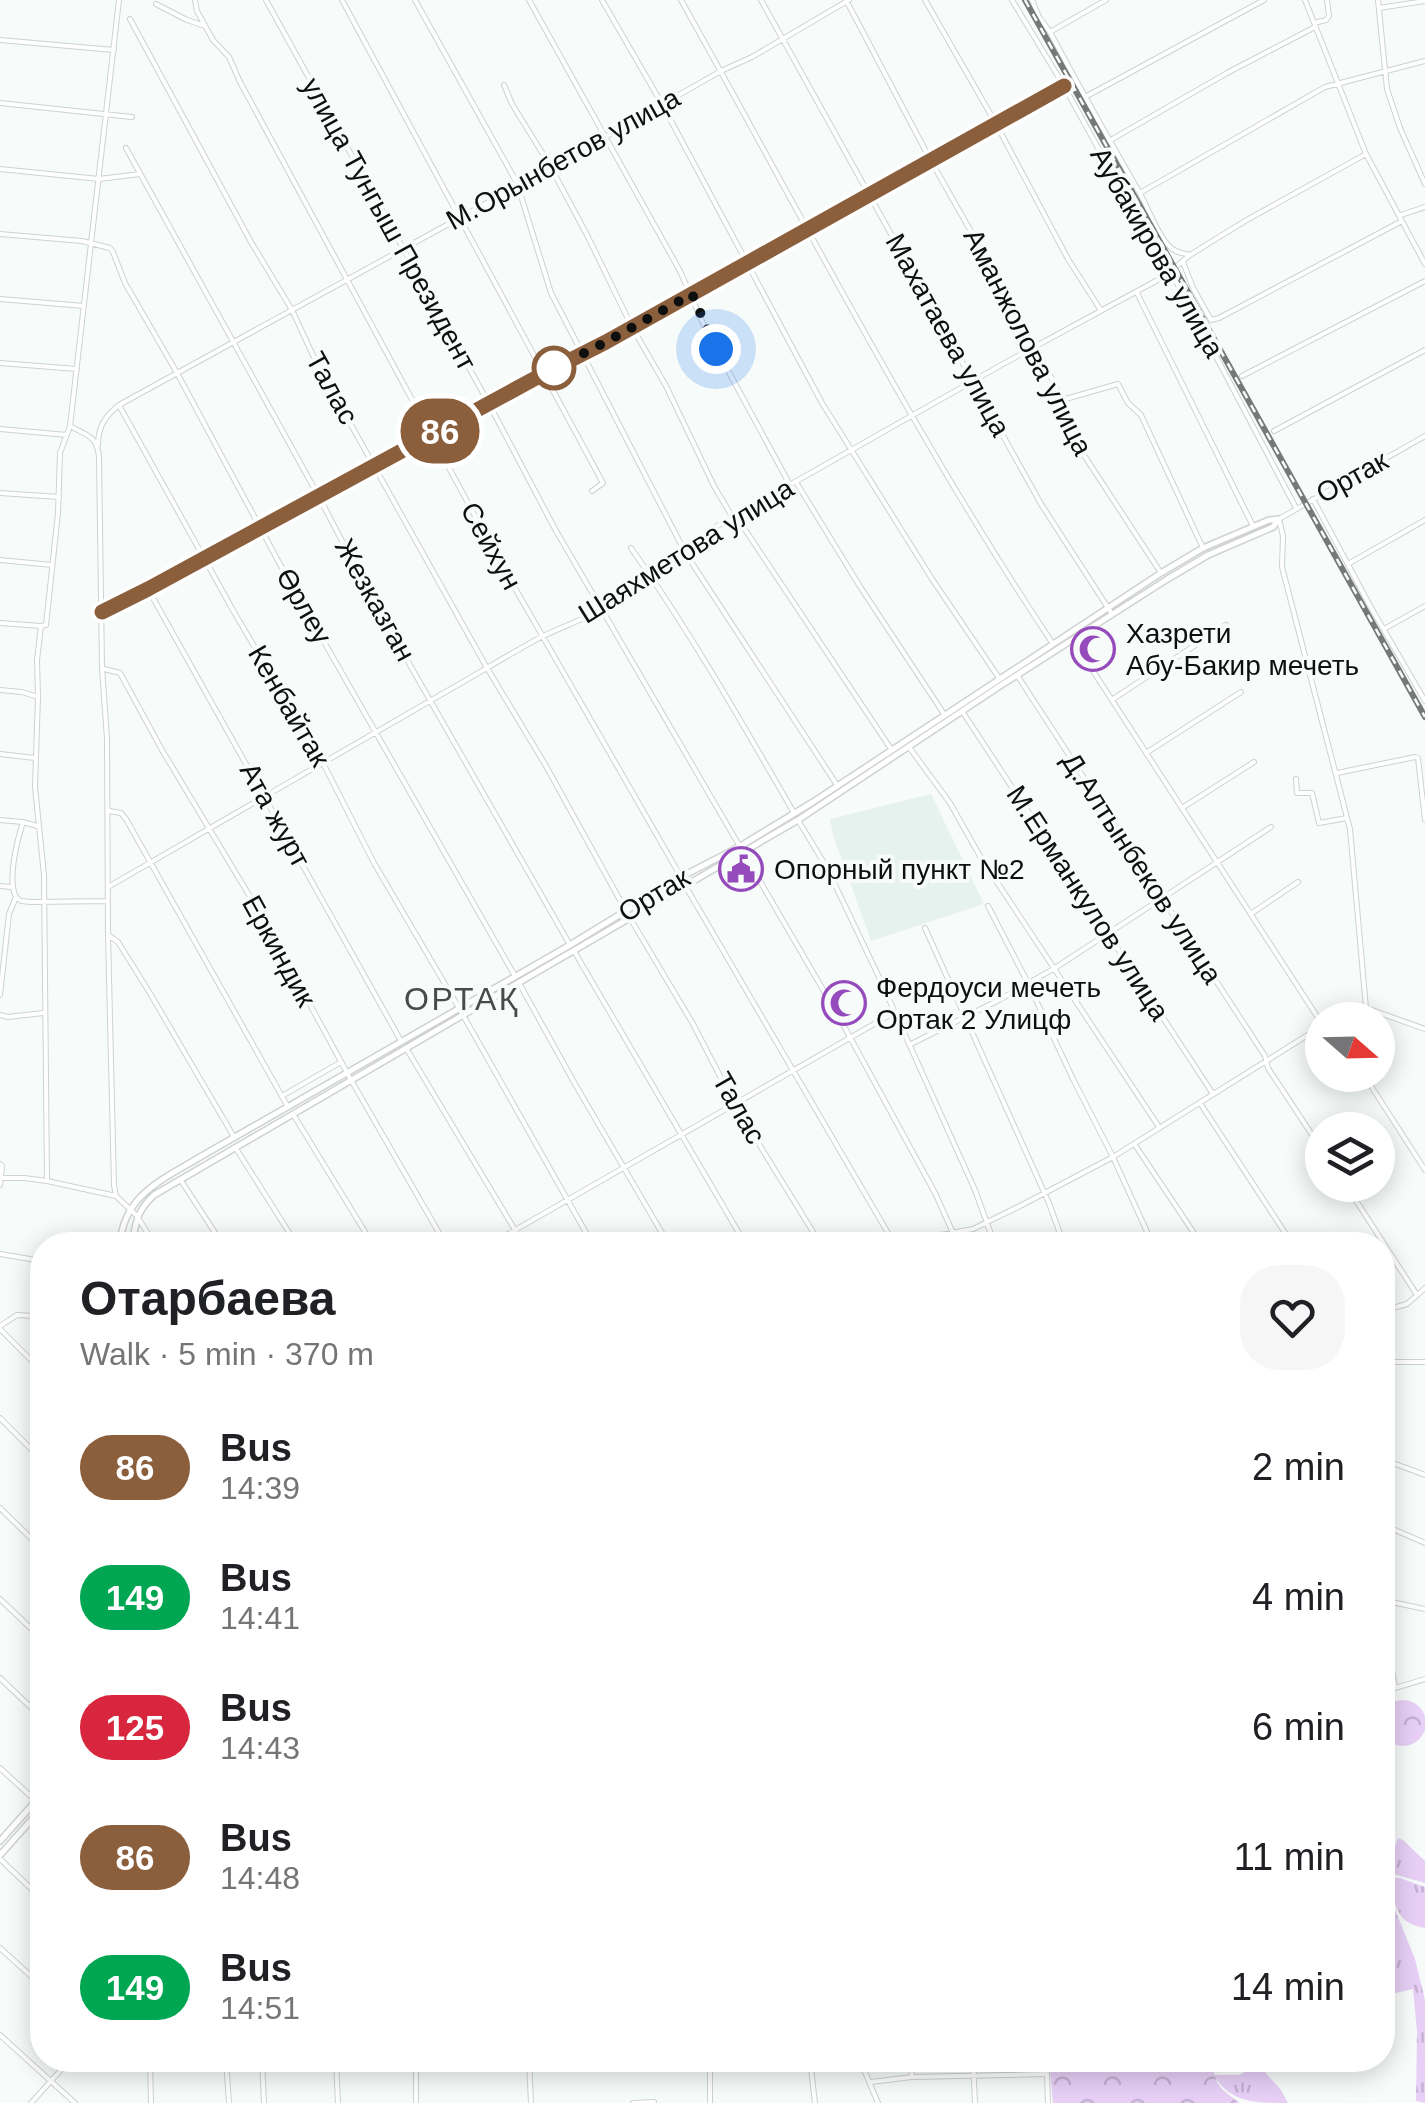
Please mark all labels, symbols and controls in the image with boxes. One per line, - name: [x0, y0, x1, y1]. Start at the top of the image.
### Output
- street label: улица Тунгыш Президент: [296, 72, 483, 376]
- street label: М.Орынбетов улица: [441, 82, 686, 236]
- street label: Аубакирова улица: [1084, 141, 1230, 363]
- street label: Аманжолова улица: [957, 224, 1099, 461]
- street label: Махатаева улица: [880, 228, 1017, 442]
- your location: [691, 324, 741, 374]
- street label: Талас: [300, 347, 364, 429]
- unlabelled marker: [533, 347, 575, 389]
- line badge: 86: [395, 398, 485, 464]
- text: 86: [421, 412, 459, 451]
- street label: Ортак: [1311, 444, 1394, 509]
- street label: Шаяхметова улица: [573, 472, 799, 630]
- street label: Сейхун: [454, 497, 528, 595]
- street label: Жезказган: [329, 533, 421, 667]
- street label: Өрлеу: [270, 563, 338, 649]
- place label: Хазрети Абу-Бакир мечеть: [1126, 618, 1359, 681]
- mosque icon: Хазрети Абу-Бакир мечеть: [1070, 626, 1116, 672]
- street label: Кенбайтак: [242, 640, 336, 773]
- street label: Д.Алтынбеков улица: [1056, 747, 1229, 990]
- street label: Ата журт: [234, 757, 316, 873]
- street label: М.Ерманкулов улица: [1001, 780, 1176, 1026]
- public building icon: Опорный пункт №2: [718, 846, 764, 892]
- place label: Опорный пункт №2: [774, 854, 1025, 885]
- street label: Ортак: [613, 861, 696, 928]
- street label: Еркиндик: [236, 890, 322, 1012]
- place label: Фердоуси мечеть Ортак 2 Улицф: [876, 972, 1101, 1035]
- mosque icon: Фердоуси мечеть Ортак 2 Улицф: [821, 980, 867, 1026]
- district label: ОРТАҚ: [404, 981, 520, 1017]
- north arrow: [1305, 1002, 1395, 1092]
- map controls: [1305, 1002, 1395, 1202]
- street label: Талас: [706, 1067, 772, 1149]
- button: layers: [1305, 1112, 1395, 1202]
- button: heart: [1240, 1265, 1345, 1370]
- text: Отарбаева: [80, 1272, 335, 1325]
- text: Walk · 5 min · 370 m: [80, 1336, 374, 1372]
- text: Bus: [220, 1427, 292, 1469]
- text: 2 min: [1252, 1446, 1345, 1488]
- text: 86: [116, 1448, 154, 1487]
- text: 14:39: [220, 1470, 300, 1506]
- text: Bus: [220, 1557, 292, 1599]
- text: 4 min: [1252, 1576, 1345, 1618]
- text: 149: [106, 1578, 164, 1617]
- text: 14:41: [220, 1600, 300, 1636]
- text: Bus: [220, 1687, 292, 1729]
- text: 6 min: [1252, 1706, 1345, 1748]
- text: 125: [106, 1708, 164, 1747]
- text: 14:43: [220, 1730, 300, 1766]
- text: Bus: [220, 1817, 292, 1859]
- text: 11 min: [1234, 1836, 1345, 1878]
- text: 86: [116, 1838, 154, 1877]
- text: 14:48: [220, 1860, 300, 1896]
- text: Bus: [220, 1947, 292, 1989]
- text: 14 min: [1231, 1966, 1345, 2008]
- text: 149: [106, 1968, 164, 2007]
- text: 14:51: [220, 1990, 300, 2026]

